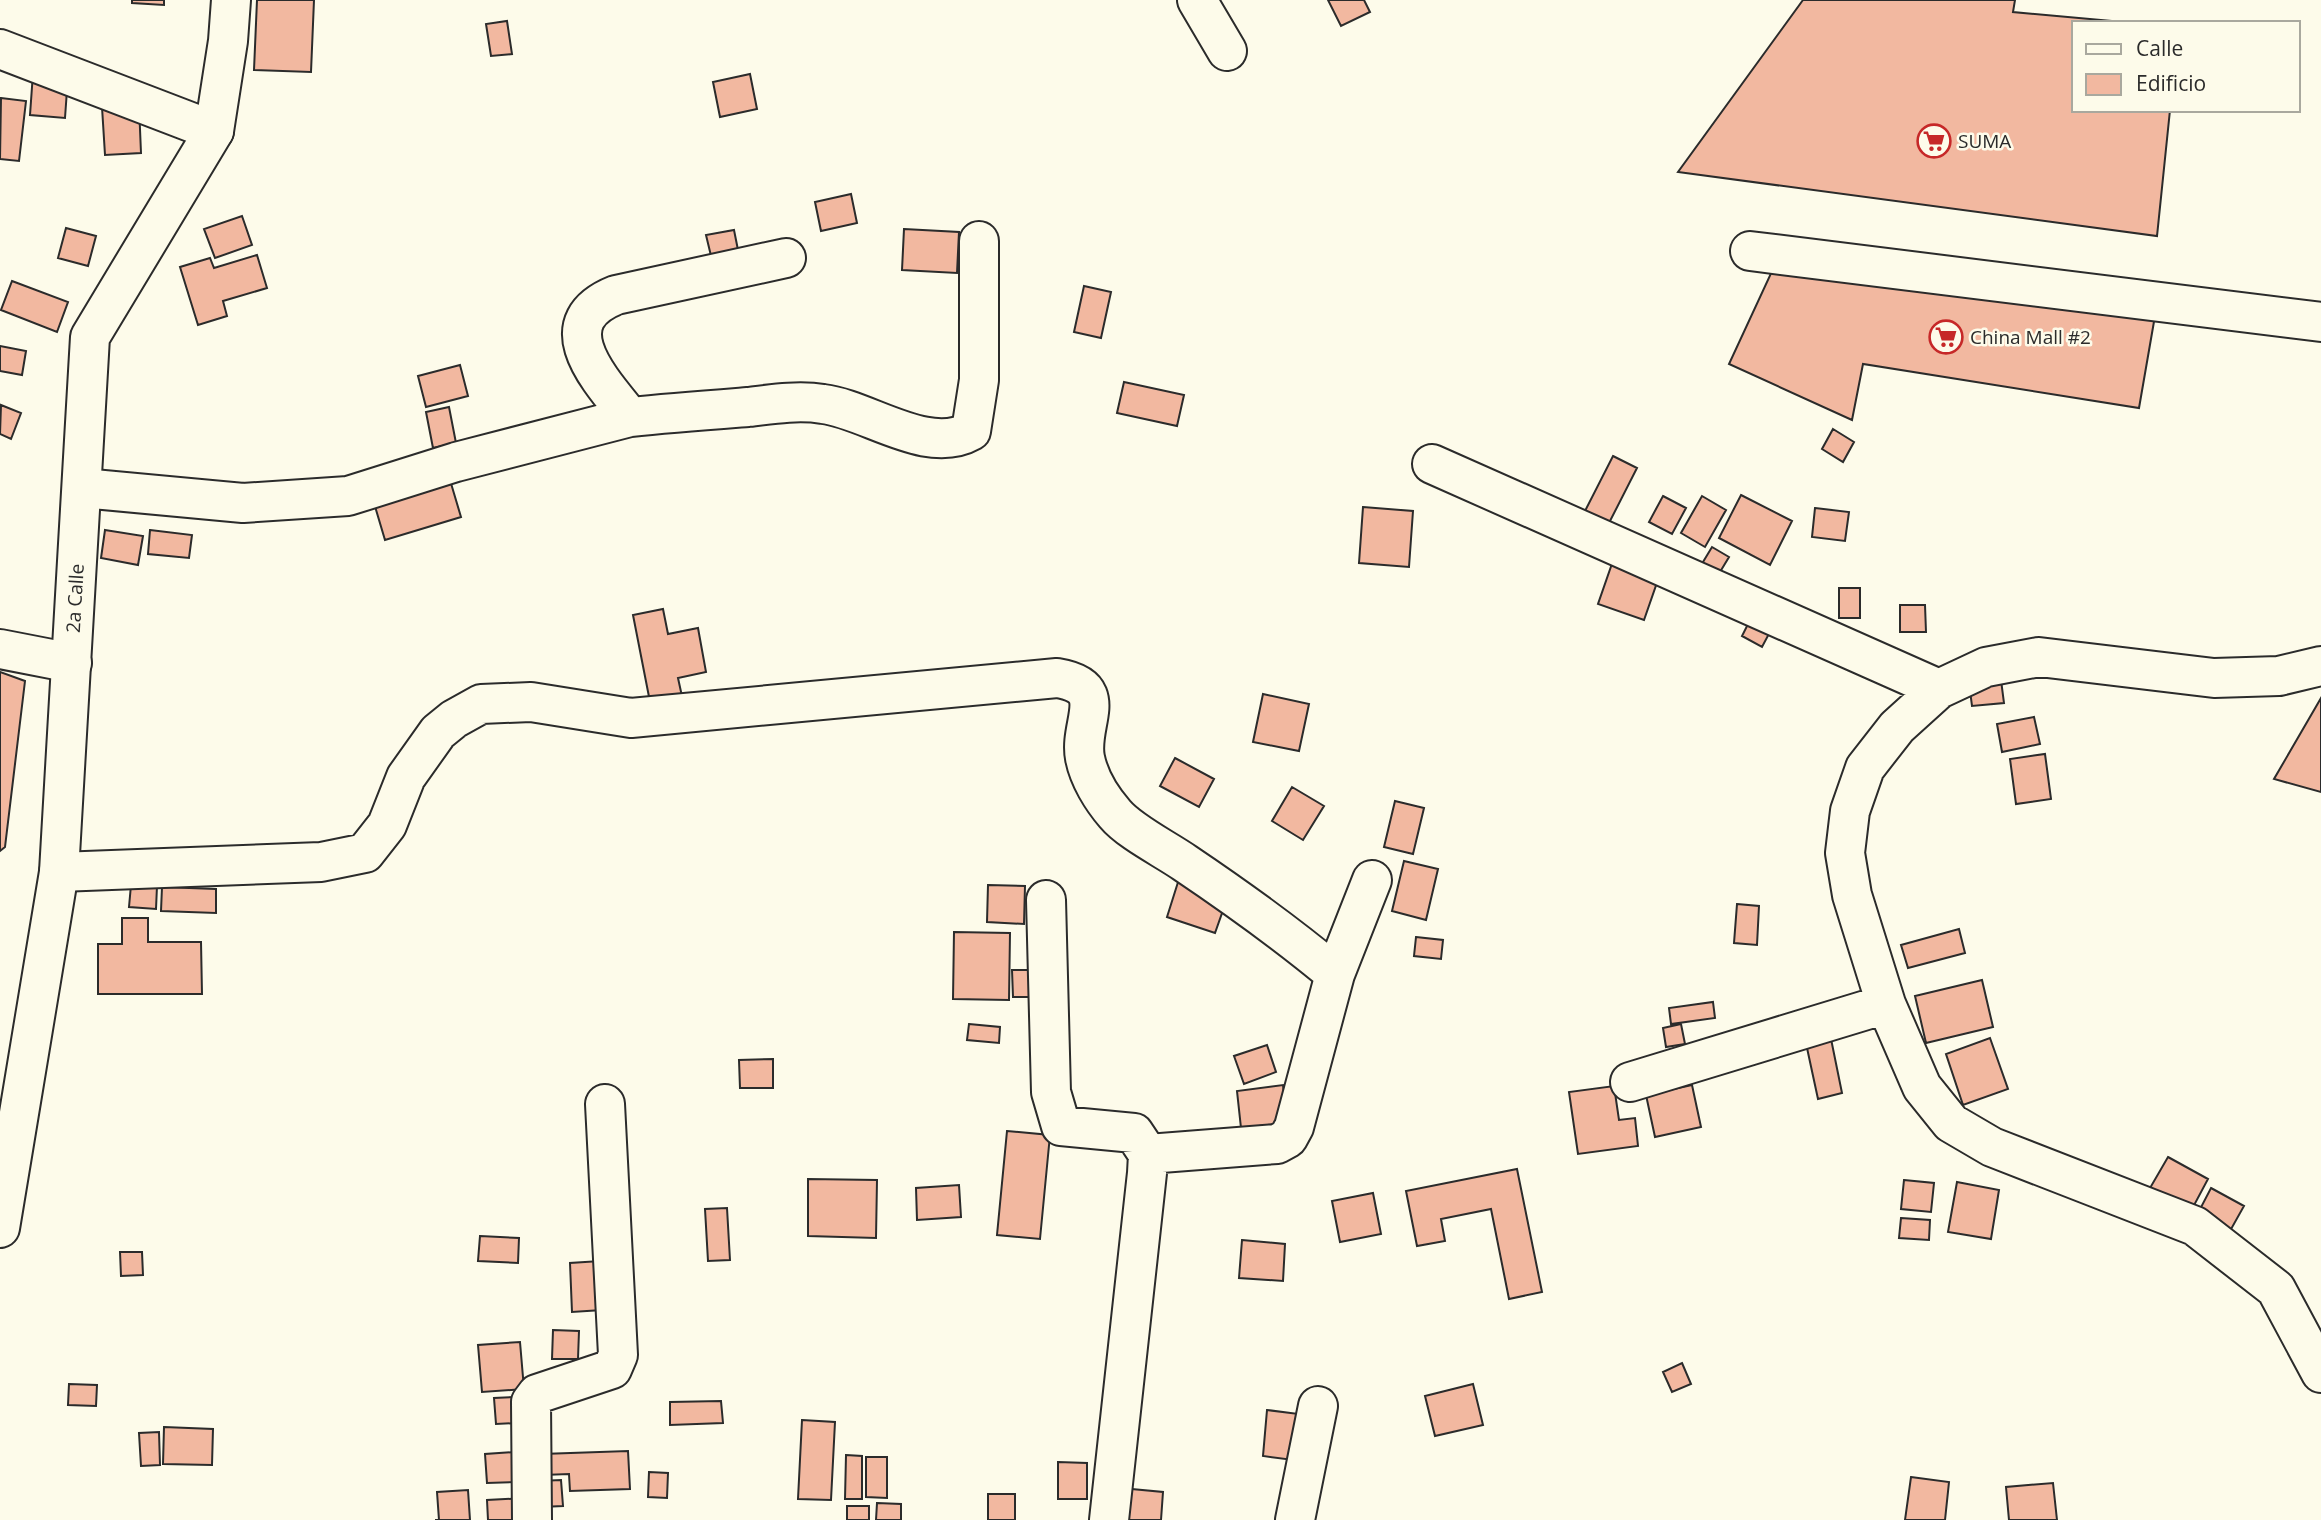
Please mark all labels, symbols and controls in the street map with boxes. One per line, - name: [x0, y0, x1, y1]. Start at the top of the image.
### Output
- legend: [2072, 21, 2300, 112]
- text: Calle: [2136, 34, 2183, 62]
- text: Edificio: [2136, 69, 2206, 97]
- supermarket icon: SUMA: [1915, 122, 1953, 160]
- place label: SUMA: [1958, 128, 2011, 154]
- supermarket icon: China Mall #2: [1927, 318, 1965, 356]
- place label: China Mall #2: [1970, 324, 2091, 350]
- street label: 2a Calle: [60, 563, 90, 634]

